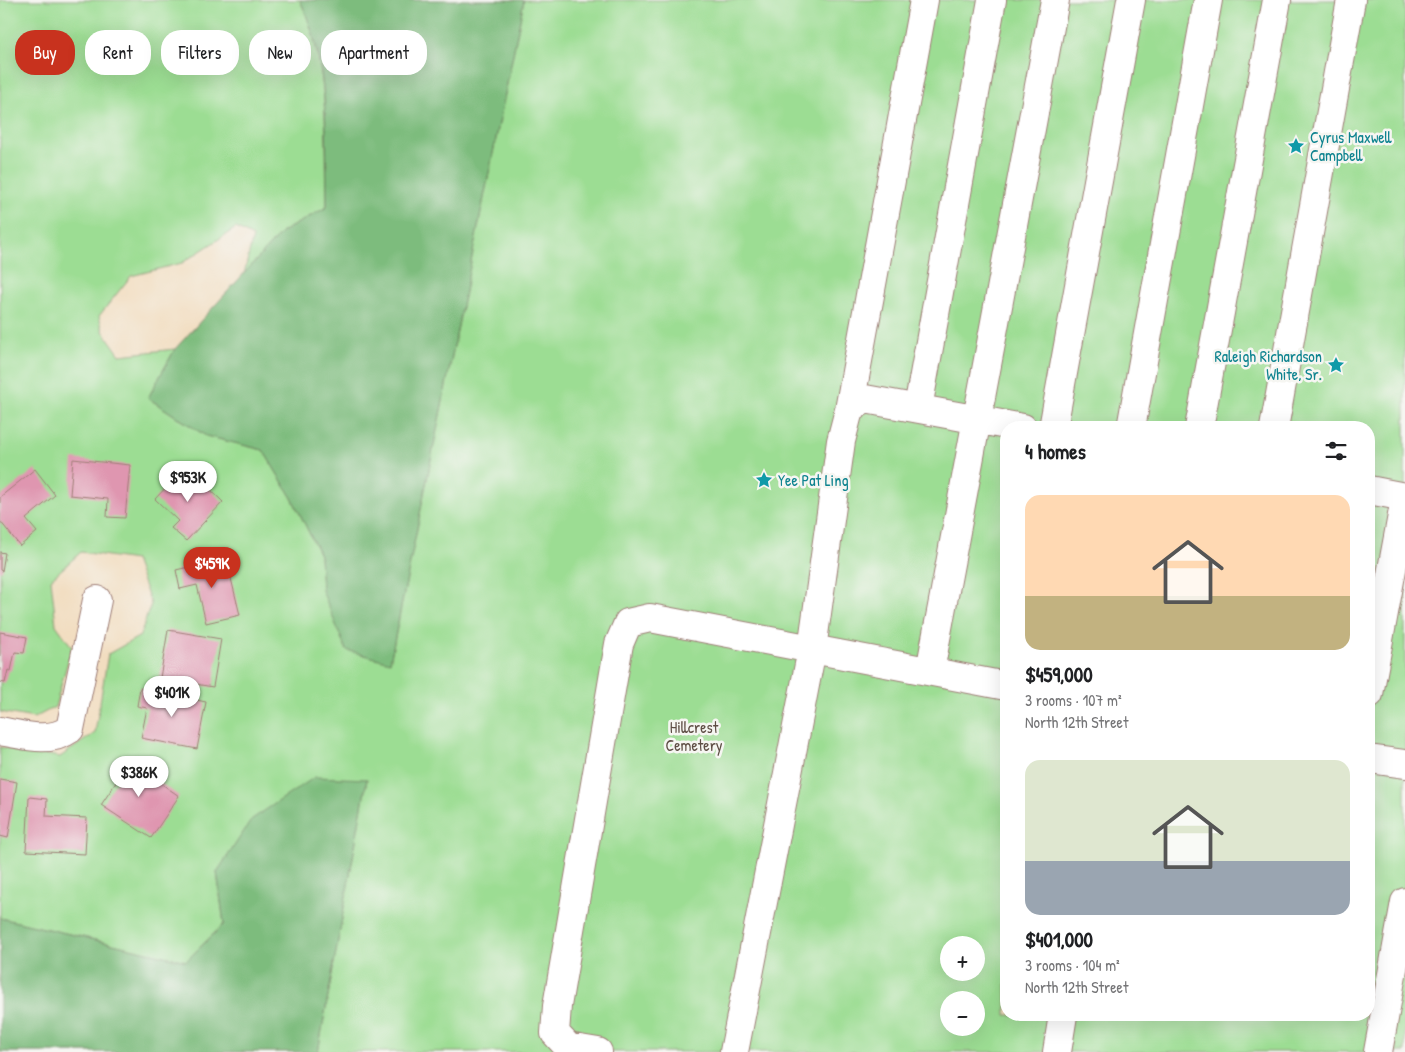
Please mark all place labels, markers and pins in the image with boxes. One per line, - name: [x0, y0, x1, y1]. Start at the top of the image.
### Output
- place label: Cyrus Maxwell Campbell: [1310, 126, 1392, 166]
- place icon: Cyrus Maxwell Campbell: [1286, 136, 1306, 156]
- place label: Raleigh Richardson White, Sr.: [1214, 345, 1322, 385]
- place icon: Raleigh Richardson White, Sr.: [1326, 355, 1346, 375]
- pin: $953K: [153, 460, 223, 503]
- place label: Yee Pat Ling: [778, 469, 849, 491]
- place icon: Yee Pat Ling: [754, 470, 774, 490]
- pin: $459K: [177, 546, 247, 589]
- pin: $401K: [137, 676, 207, 718]
- pin: $386K: [104, 756, 174, 798]

